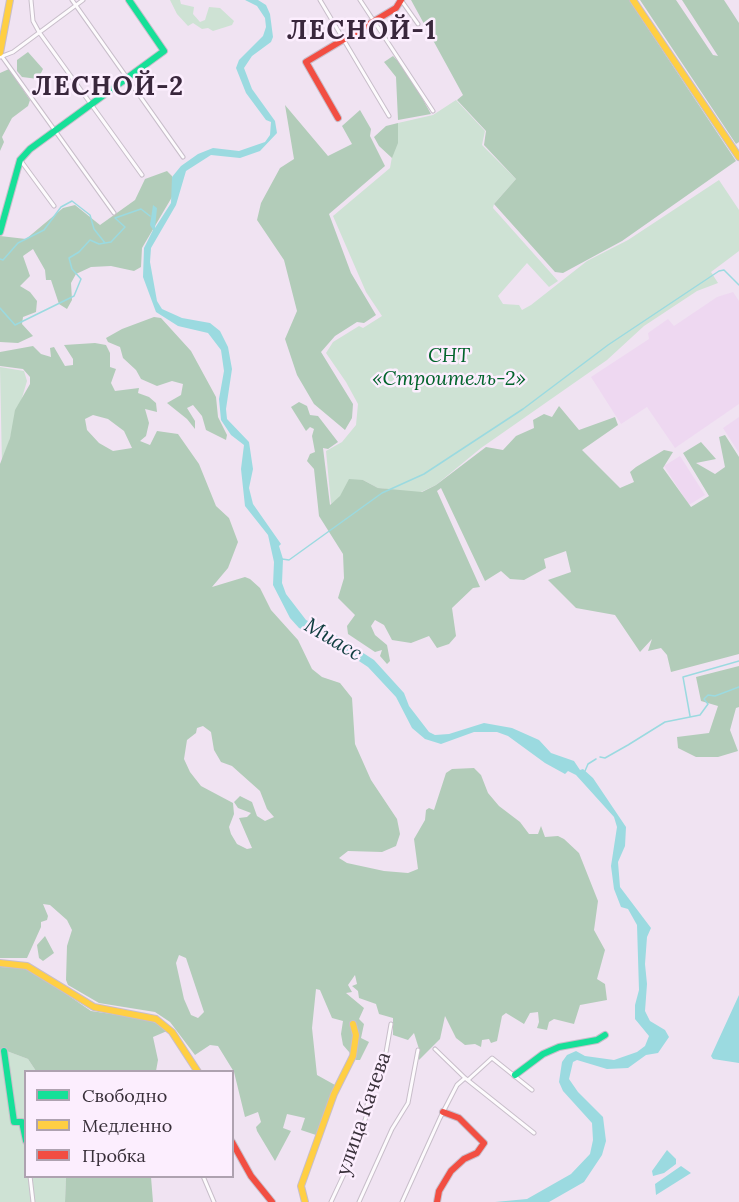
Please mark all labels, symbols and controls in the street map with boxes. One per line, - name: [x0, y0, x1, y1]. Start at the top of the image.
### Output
- district label: ЛЕСНОЙ-1: [287, 16, 437, 48]
- district label: ЛЕСНОЙ-2: [32, 72, 184, 104]
- park label: СНТ «Строитель-2»: [372, 344, 526, 391]
- water label: Миасс: [299, 613, 367, 667]
- street label: улица Качева: [332, 1049, 396, 1179]
- legend: [24, 1070, 234, 1178]
- text: Свободно: [82, 1084, 167, 1107]
- text: Медленно: [82, 1114, 172, 1137]
- text: Пробка: [82, 1144, 146, 1167]

